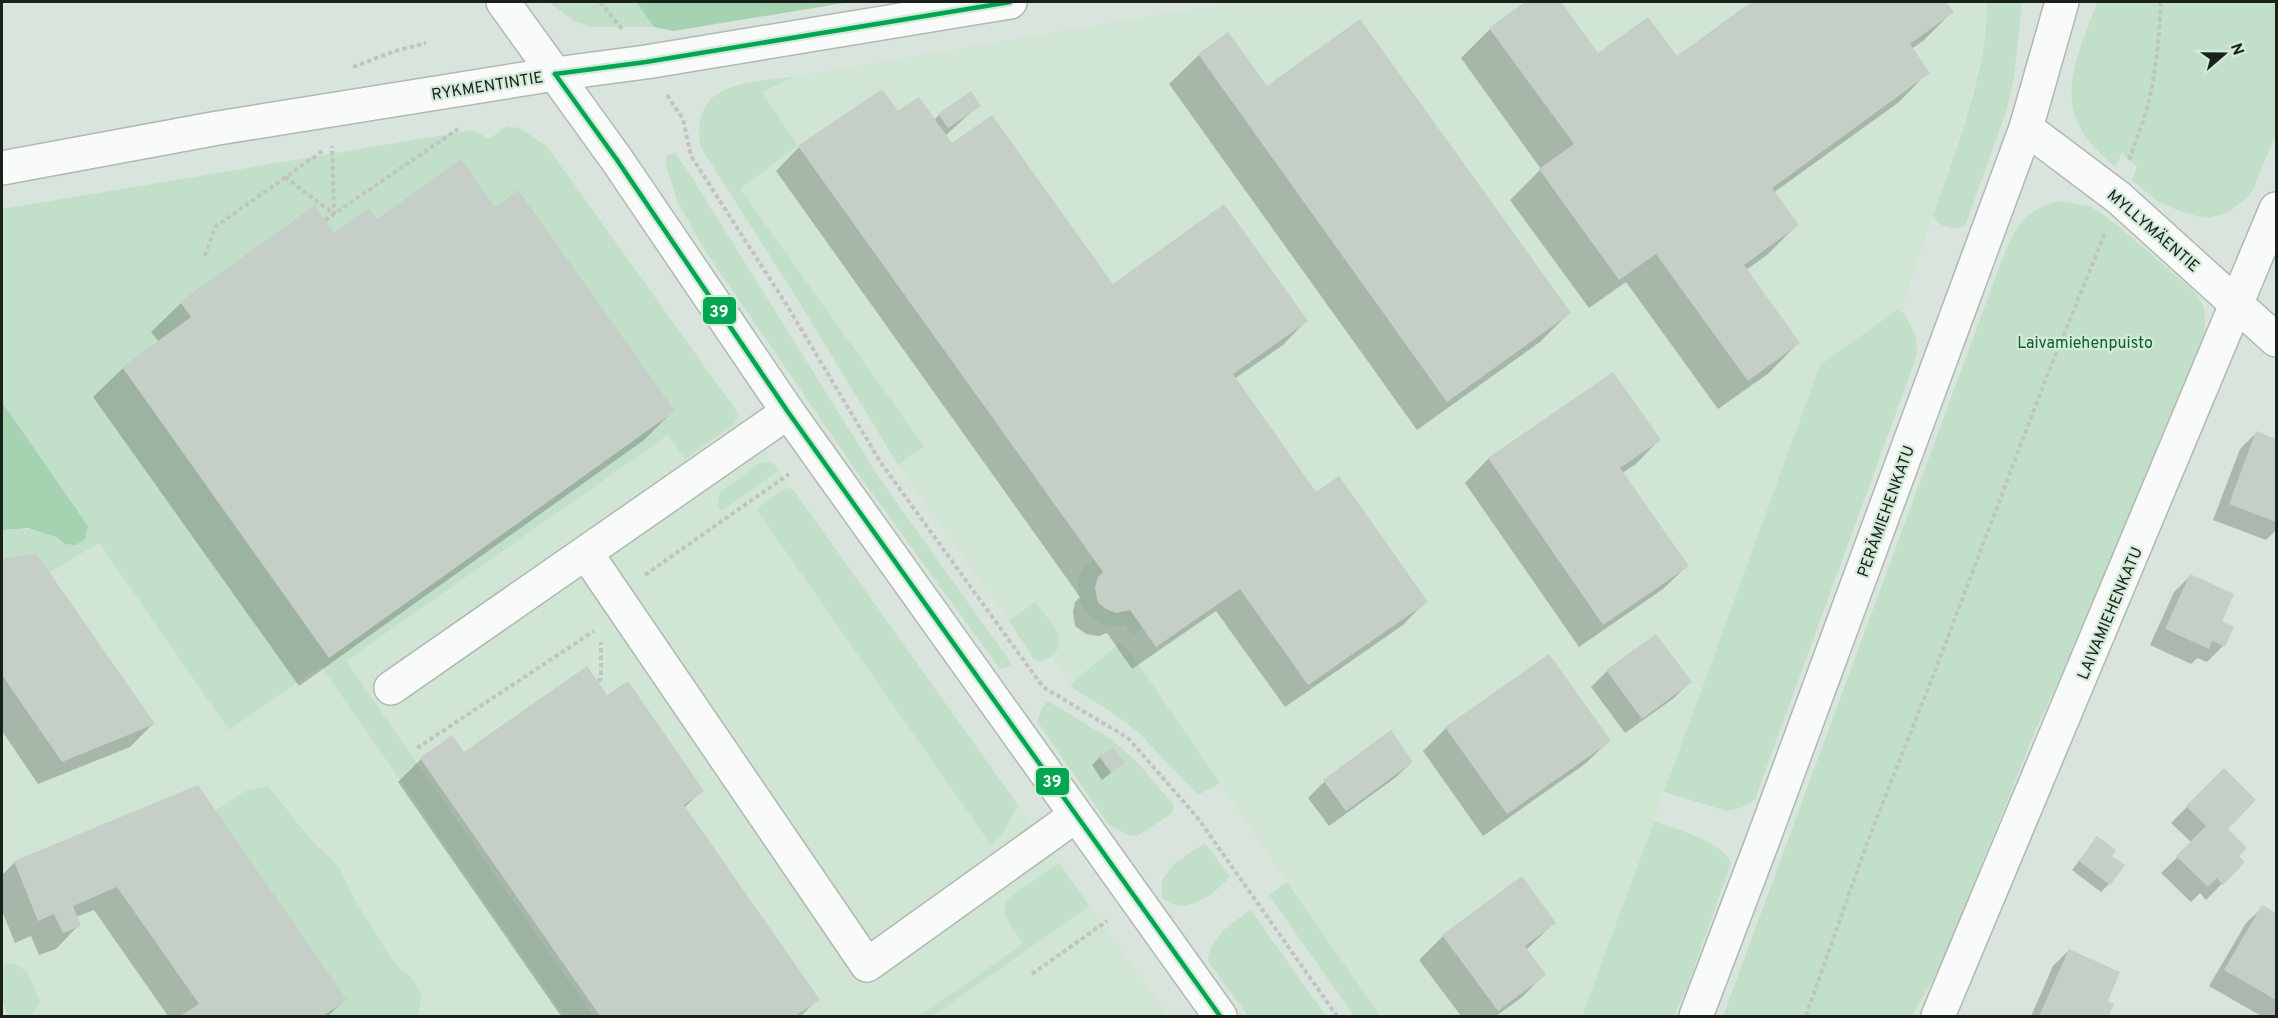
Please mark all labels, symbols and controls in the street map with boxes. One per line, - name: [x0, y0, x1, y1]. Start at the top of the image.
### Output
- north arrow: [2194, 24, 2254, 84]
- text: N: [2225, 41, 2248, 58]
- street label: RYKMENTINTIE: [430, 68, 545, 106]
- street label: MYLLYMÄENTIE: [2102, 185, 2204, 277]
- line badge: 39: [702, 296, 737, 325]
- text: 39: [709, 303, 729, 323]
- park label: Laivamiehenpuisto: [2017, 334, 2153, 354]
- street label: PERÄMIEHENKATU: [1853, 443, 1920, 580]
- street label: LAIVAMIEHENKATU: [2074, 544, 2148, 683]
- line badge: 39: [1035, 767, 1070, 796]
- text: 39: [1042, 773, 1062, 793]

